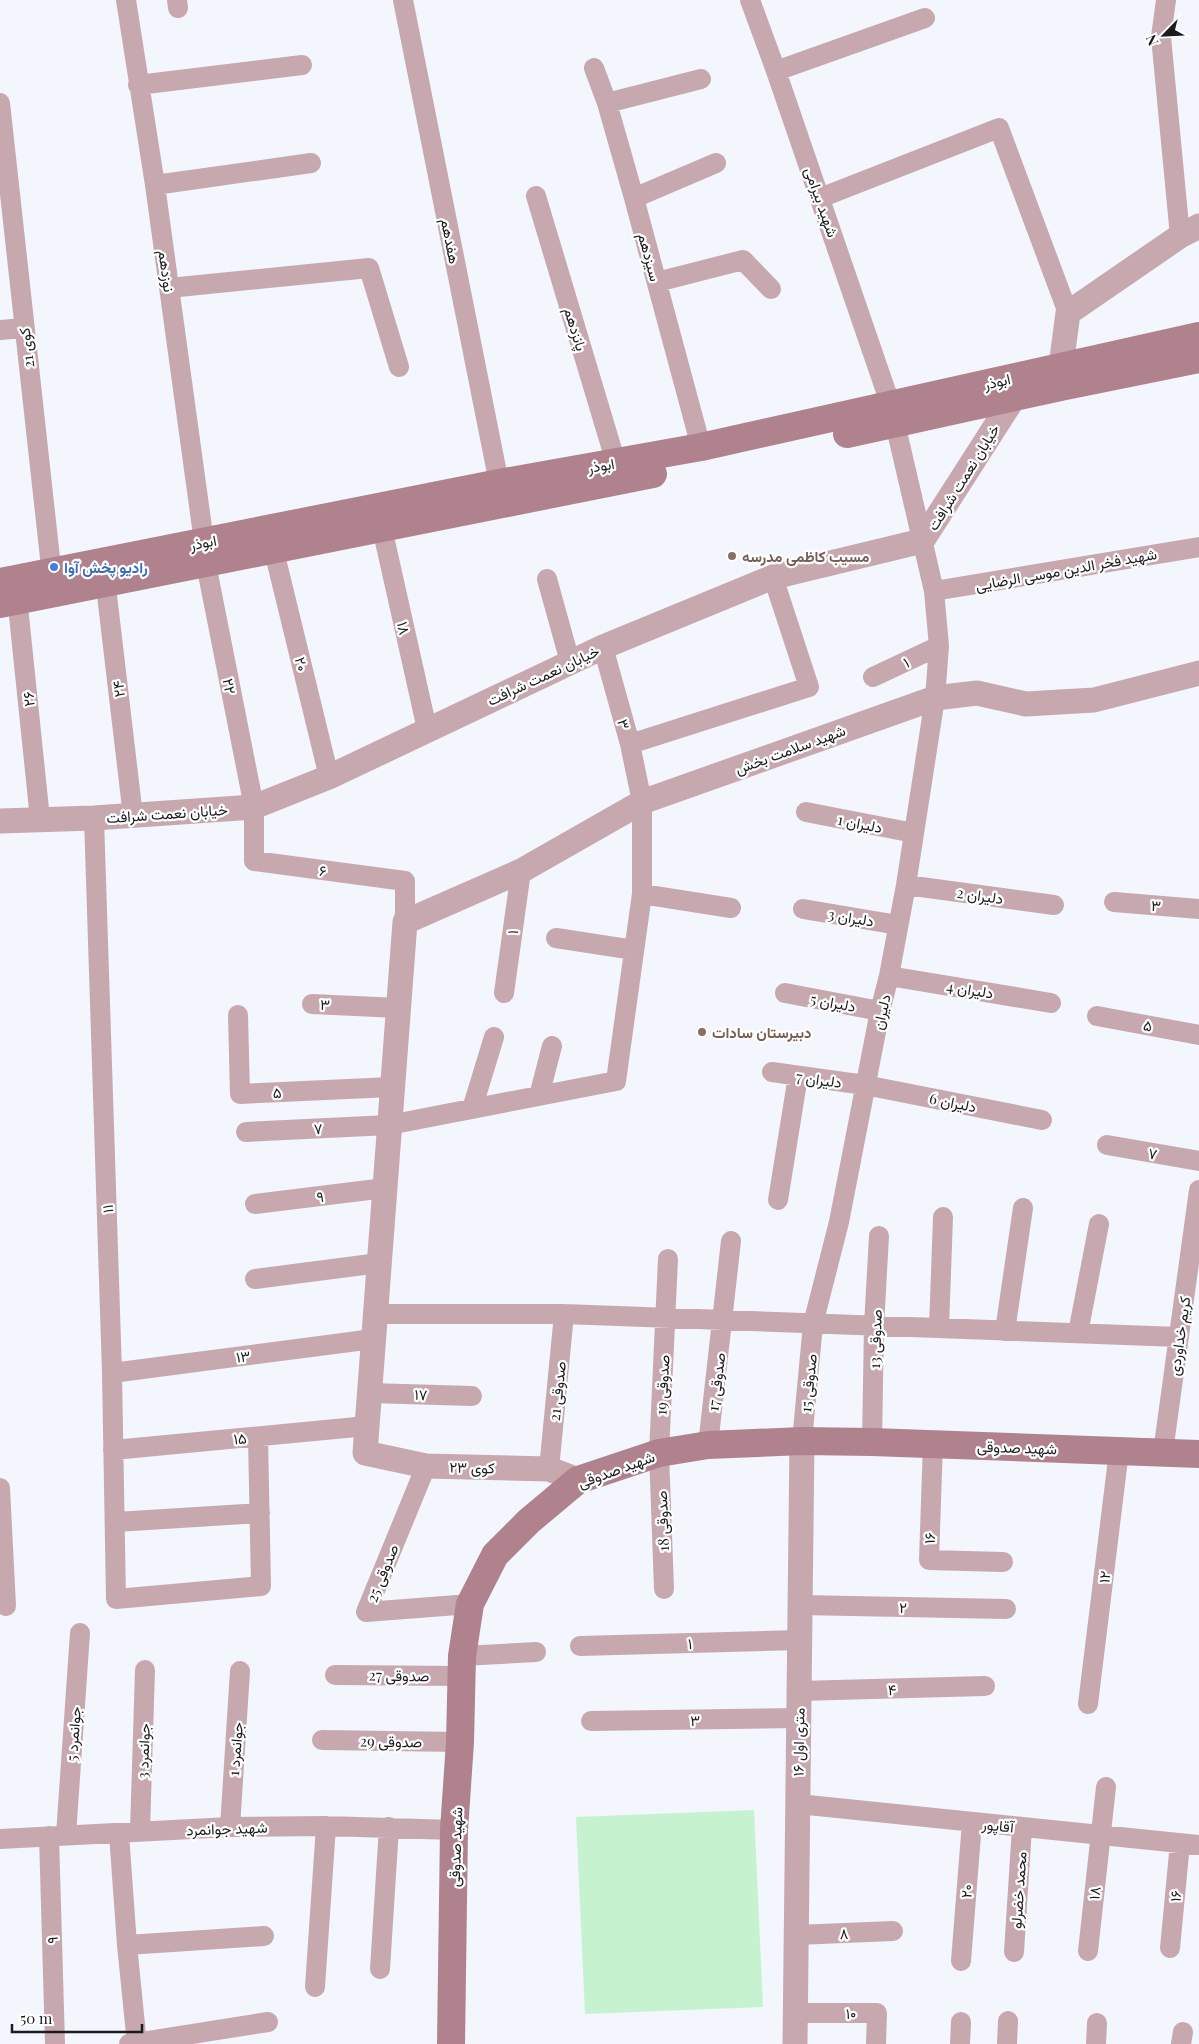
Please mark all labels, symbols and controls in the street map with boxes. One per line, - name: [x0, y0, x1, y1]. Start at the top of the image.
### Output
- north arrow: [1139, 10, 1189, 60]
- text: N: [1141, 32, 1162, 49]
- street label: شهید بیرامی: [800, 164, 843, 240]
- street label: هفدهم: [436, 217, 465, 266]
- street label: سیزدهم: [633, 230, 666, 284]
- street label: نوزدهم: [153, 249, 180, 293]
- street label: پانزدهم: [559, 305, 592, 354]
- street label: کوی 21: [14, 326, 39, 369]
- street label: ابوذر: [981, 368, 1012, 394]
- street label: خیابان نعمت شرافت: [922, 420, 1004, 534]
- street label: ابوذر: [585, 453, 616, 477]
- street label: ابوذر: [187, 530, 218, 555]
- street label: شهید فخر الدین موسی الرضایی: [974, 543, 1159, 596]
- place label: مسیب کاظمی مدرسه: [742, 546, 869, 566]
- marker: مسیب کاظمی مدرسه: [726, 550, 738, 562]
- place label: رادیو پخش آوا: [64, 557, 148, 578]
- marker: رادیو پخش آوا: [48, 561, 60, 573]
- street label: ۱۸: [393, 619, 415, 637]
- street label: خیابان نعمت شرافت: [484, 640, 602, 710]
- street label: ۱: [900, 652, 912, 672]
- street label: ۲۰: [291, 655, 313, 673]
- street label: ۲۲: [219, 676, 241, 696]
- street label: ۲۴: [107, 679, 129, 698]
- street label: ۲۶: [17, 690, 39, 708]
- street label: ۳: [613, 717, 635, 731]
- street label: شهید سلامت بخش: [732, 720, 849, 779]
- street label: خیابان نعمت شرافت: [106, 799, 228, 827]
- street label: دلیران 1: [836, 809, 884, 837]
- street label: ۶: [318, 860, 328, 880]
- street label: دلیران 2: [955, 882, 1005, 908]
- street label: ۳: [1150, 895, 1162, 915]
- street label: دلیران 3: [827, 903, 875, 931]
- street label: ۱: [502, 928, 522, 936]
- street label: دلیران 4: [945, 975, 995, 1003]
- street label: دلیران 5: [809, 988, 857, 1016]
- street label: دلیران: [867, 992, 895, 1032]
- street label: ۳: [320, 994, 331, 1014]
- street label: ۵: [1142, 1014, 1154, 1036]
- place label: دبیرستان سادات: [712, 1022, 811, 1042]
- marker: دبیرستان سادات: [696, 1026, 708, 1038]
- street label: دلیران 7: [795, 1066, 843, 1092]
- street label: ۵: [272, 1082, 282, 1102]
- street label: دلیران 6: [928, 1088, 978, 1116]
- street label: ۷: [313, 1118, 323, 1138]
- street label: ۷: [1147, 1142, 1159, 1164]
- street label: ۹: [315, 1186, 325, 1206]
- street label: ۱۱: [97, 1204, 117, 1214]
- street label: کریم خداوردی: [1164, 1295, 1196, 1377]
- street label: صدوقی 13: [864, 1309, 887, 1369]
- street label: ۱۳: [235, 1345, 251, 1367]
- street label: صدوقی 17: [702, 1351, 731, 1413]
- street label: صدوقی 15: [795, 1353, 822, 1414]
- street label: صدوقی 19: [650, 1354, 675, 1416]
- street label: صدوقی 21: [544, 1360, 571, 1422]
- street label: ۱۷: [414, 1384, 428, 1404]
- street label: ۱۵: [233, 1427, 248, 1449]
- street label: شهید صدوقی: [977, 1436, 1058, 1459]
- street label: شهید صدوقی: [575, 1446, 658, 1493]
- street label: کوی ۲۳: [449, 1457, 495, 1478]
- street label: صدوقی 18: [651, 1490, 674, 1552]
- street label: ۱۶: [919, 1532, 939, 1544]
- street label: صدوقی 25: [361, 1541, 404, 1605]
- street label: ۱۲: [1093, 1570, 1115, 1584]
- street label: ۲: [899, 1597, 907, 1617]
- street label: ۱: [687, 1633, 693, 1653]
- street label: صدوقی 27: [368, 1664, 430, 1687]
- street label: ۴: [887, 1679, 897, 1699]
- street label: جوانمرد 5: [61, 1706, 85, 1762]
- street label: ۱۶ متری اول: [787, 1708, 810, 1776]
- street label: ۳: [690, 1710, 700, 1730]
- street label: جوانمرد 1: [223, 1721, 247, 1777]
- street label: جوانمرد 3: [132, 1723, 154, 1779]
- street label: صدوقی 29: [360, 1730, 422, 1753]
- street label: شهید صدوقی: [444, 1806, 467, 1887]
- street label: آقاپور: [980, 1813, 1017, 1838]
- street label: شهید جوانمرد: [186, 1817, 268, 1839]
- street label: محمد خضرلو: [1005, 1851, 1031, 1929]
- street label: ۲۰: [956, 1883, 976, 1899]
- street label: ۱۸: [1083, 1885, 1105, 1901]
- street label: ۱۶: [1165, 1889, 1185, 1903]
- street label: ۸: [839, 1923, 849, 1943]
- street label: ۹: [42, 1936, 62, 1944]
- scale bar: [12, 2002, 142, 2034]
- street label: ۱۰: [846, 2003, 856, 2023]
- text: 50 m: [20, 2008, 53, 2028]

